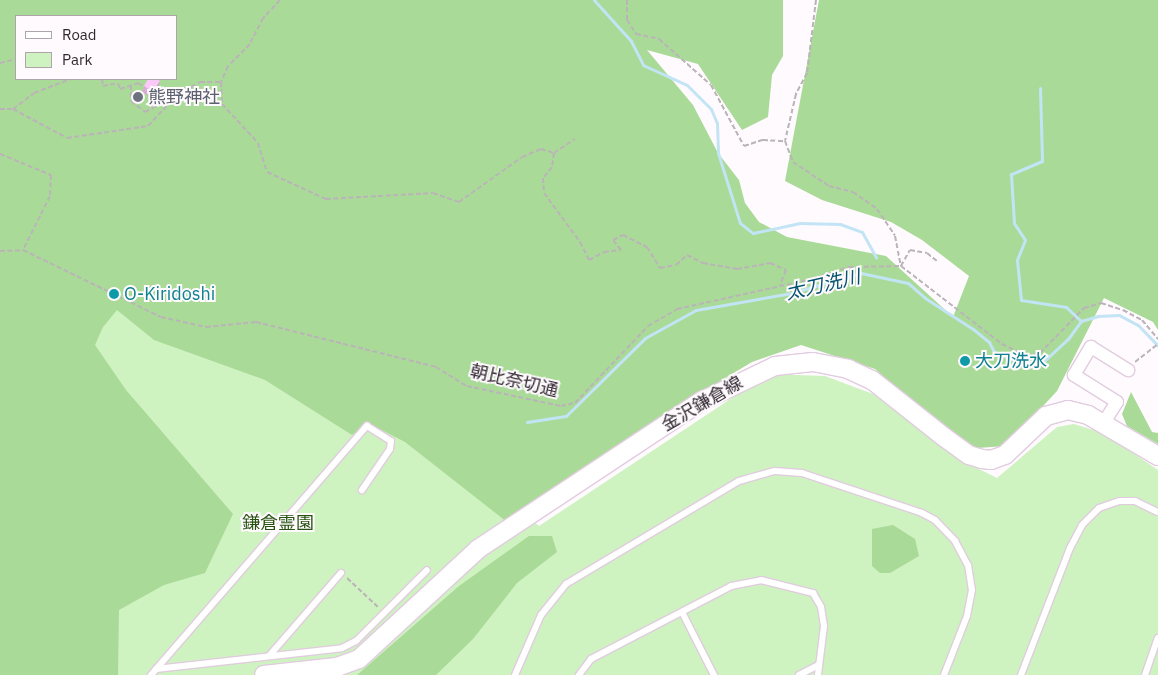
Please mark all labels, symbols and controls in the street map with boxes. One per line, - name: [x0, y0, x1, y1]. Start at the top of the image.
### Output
- legend: [15, 15, 178, 80]
- text: Road: [62, 25, 97, 44]
- text: Park: [62, 50, 92, 69]
- place label: 熊野神社: [148, 86, 220, 108]
- marker: 熊野神社: [132, 91, 144, 103]
- water label: 太刀洗川: [783, 265, 863, 305]
- place label: O-Kiridoshi: [124, 283, 215, 305]
- marker: O-Kiridoshi: [108, 288, 120, 300]
- place label: 大刀洗水: [975, 350, 1047, 372]
- marker: 大刀洗水: [959, 355, 971, 367]
- street label: 朝比奈切通: [468, 360, 560, 402]
- street label: 金沢鎌倉線: [658, 372, 746, 436]
- park label: 鎌倉霊園: [242, 512, 314, 534]

